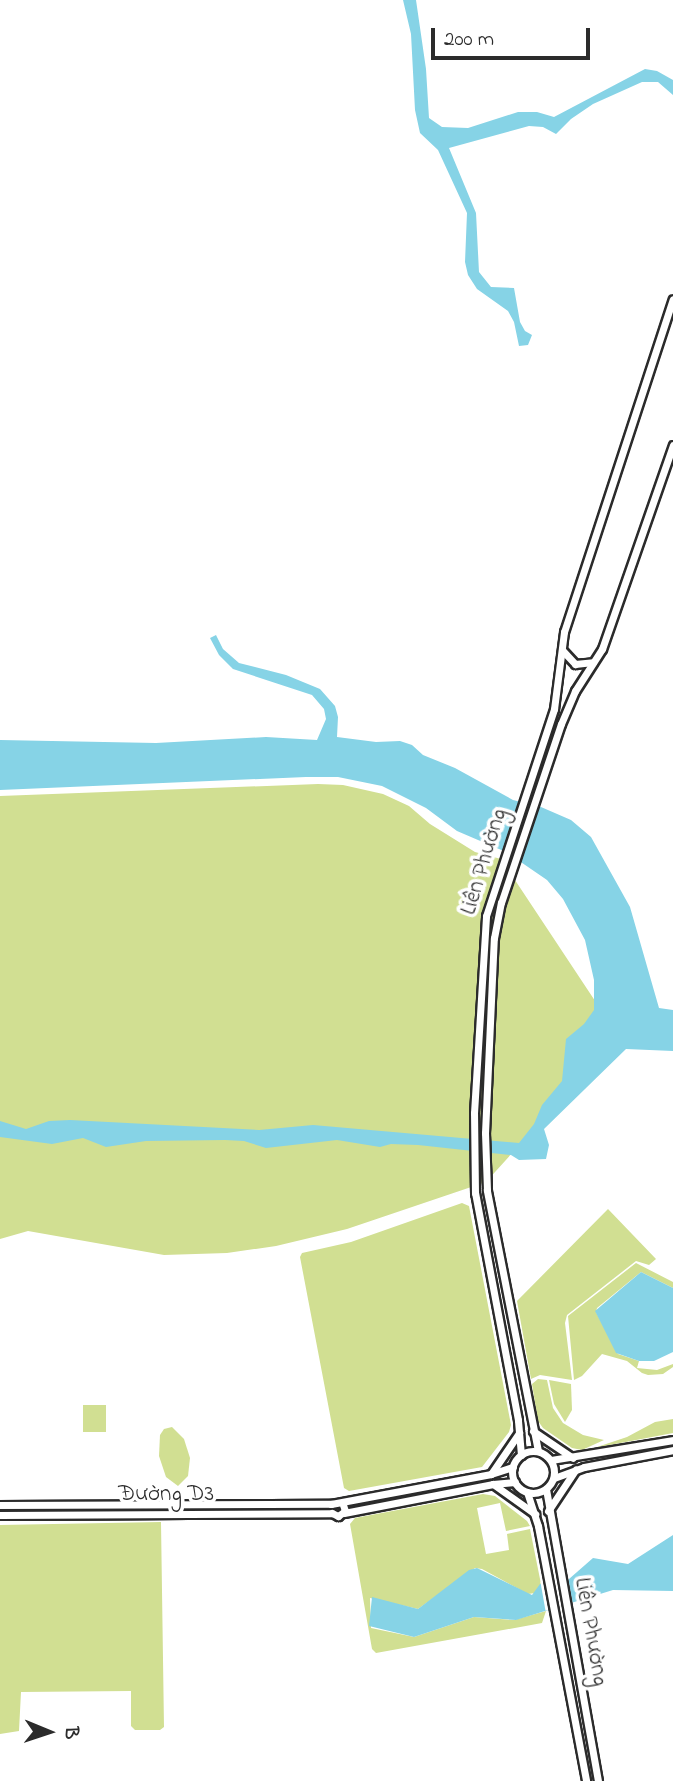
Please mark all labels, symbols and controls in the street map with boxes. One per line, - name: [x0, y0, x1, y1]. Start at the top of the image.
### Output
- scale bar: [435, 14, 594, 58]
- text: 200 m: [444, 25, 494, 55]
- street label: Liên Phường: [456, 806, 514, 918]
- street label: Đường D3: [118, 1481, 214, 1509]
- street label: Liên Phường: [567, 1576, 613, 1688]
- north arrow: [14, 1697, 84, 1767]
- text: B: [57, 1726, 84, 1740]

